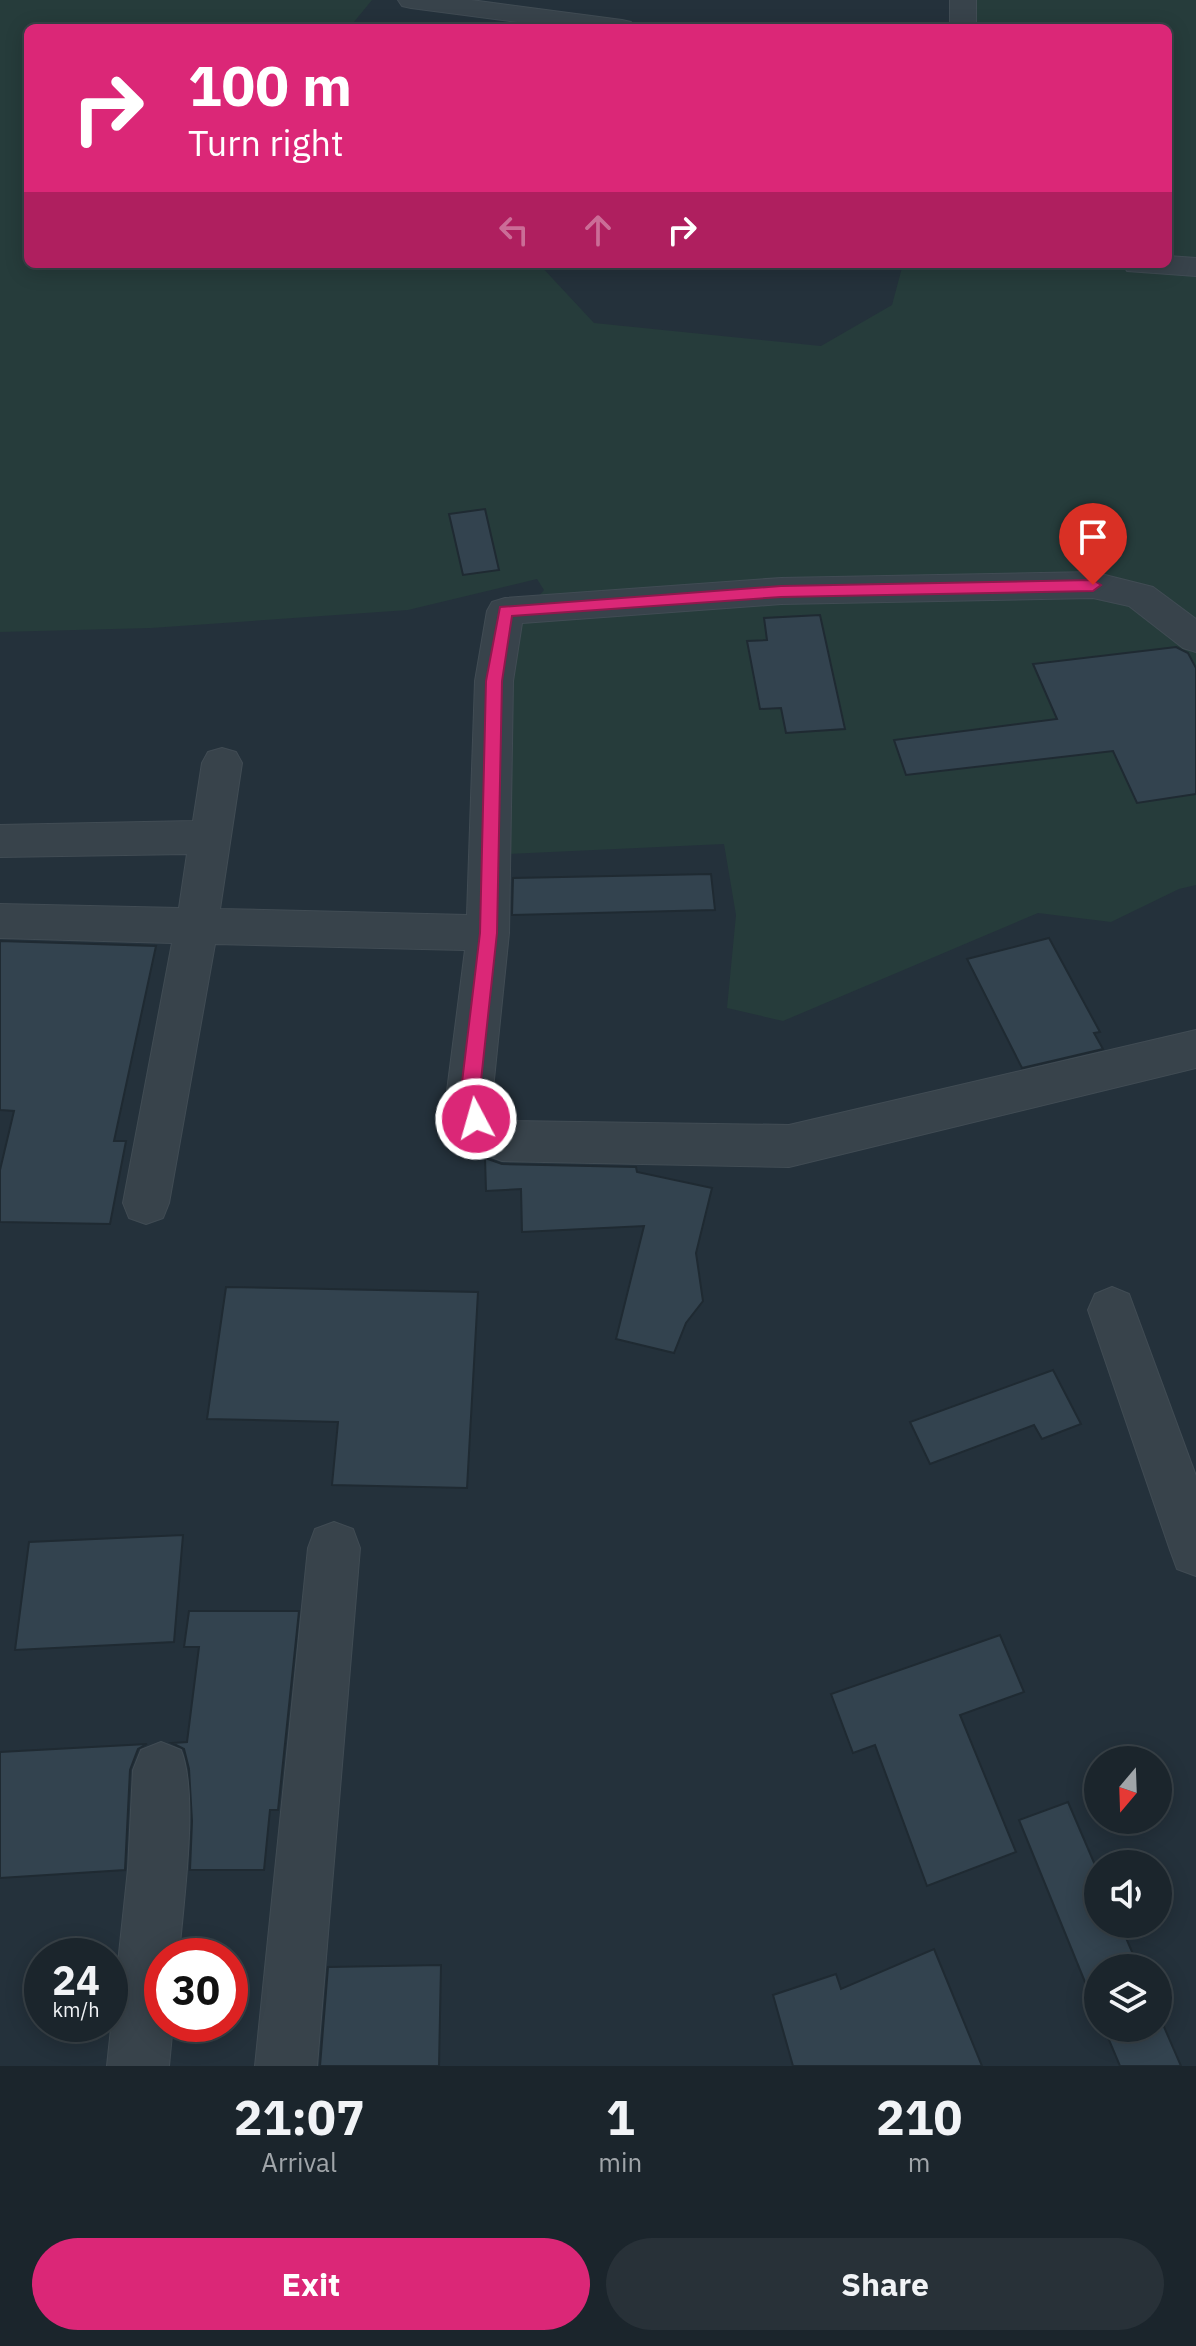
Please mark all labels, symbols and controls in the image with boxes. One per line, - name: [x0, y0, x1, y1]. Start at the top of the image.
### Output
- text: 100 m: [188, 49, 352, 121]
- icon: right: [56, 56, 160, 160]
- text: Turn right: [188, 119, 344, 166]
- icon: left: [492, 208, 536, 252]
- icon: ahead: [576, 208, 620, 252]
- icon: right: [660, 208, 704, 252]
- pin: [1059, 503, 1127, 585]
- icon: arrive: [1071, 515, 1115, 559]
- position arrow: [434, 1077, 518, 1161]
- north arrow: [1084, 1746, 1172, 1834]
- map controls: [1084, 1746, 1172, 2042]
- button: sound: [1084, 1850, 1172, 1938]
- speed limit sign: 30: [144, 1938, 248, 2042]
- text: 24: [52, 1954, 100, 2006]
- button: layers: [1084, 1954, 1172, 2042]
- text: km/h: [52, 1996, 100, 2023]
- text: 21:07: [234, 2086, 365, 2148]
- text: 1: [606, 2086, 635, 2148]
- text: 210: [876, 2086, 962, 2148]
- text: Arrival: [261, 2145, 337, 2179]
- text: min: [598, 2145, 642, 2179]
- text: m: [908, 2145, 930, 2179]
- button: Exit: [32, 2238, 590, 2330]
- button: Share: [606, 2238, 1164, 2330]

